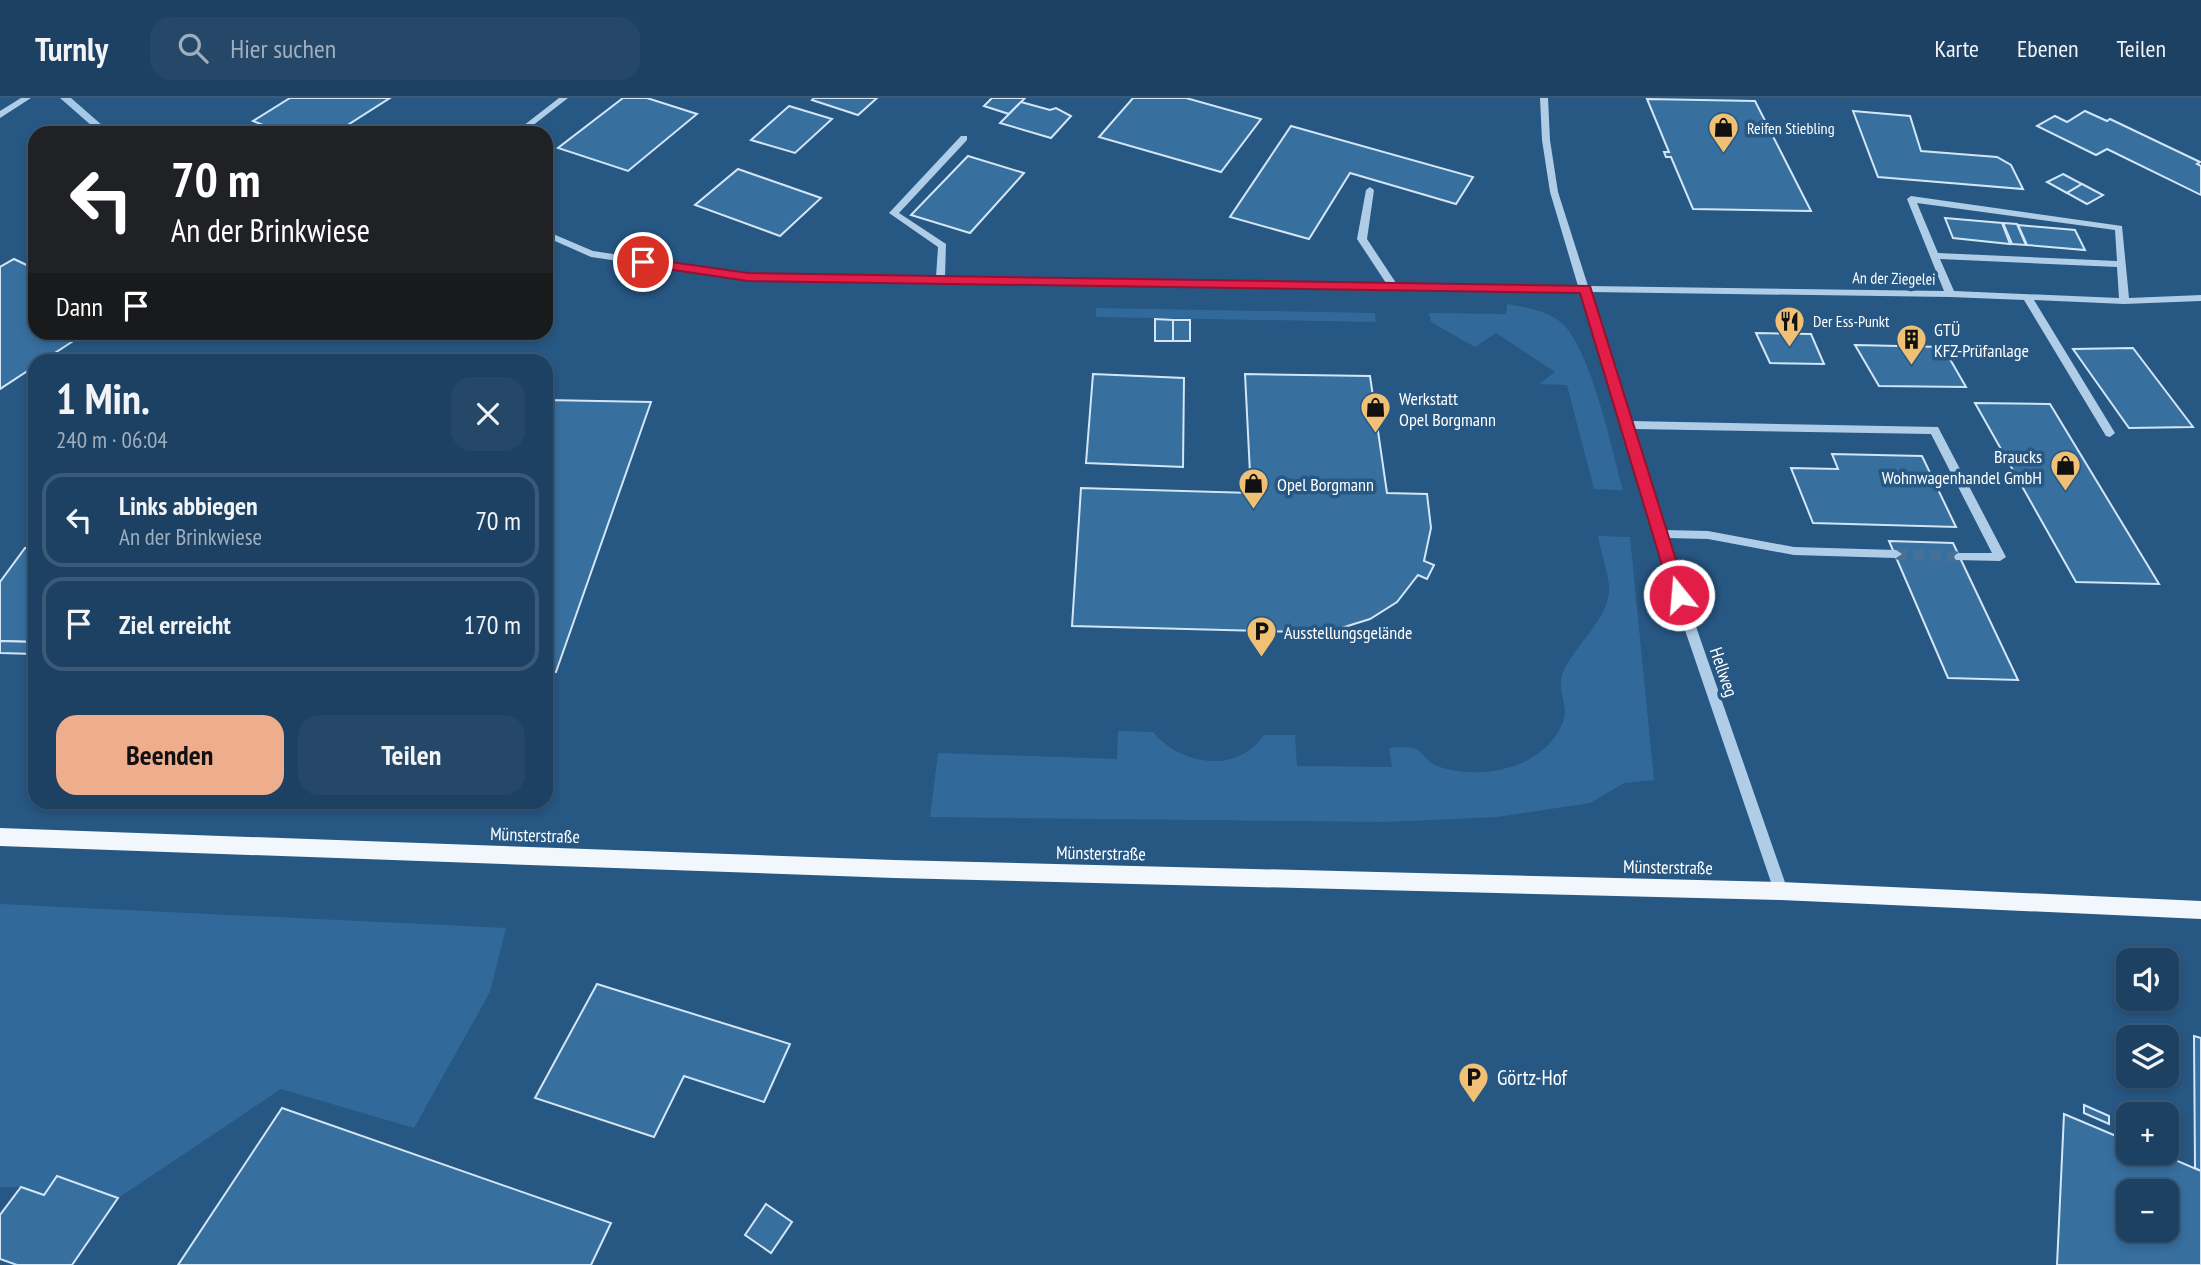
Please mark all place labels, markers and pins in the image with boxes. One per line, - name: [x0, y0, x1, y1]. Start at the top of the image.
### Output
- shop icon: Reifen Stiebling: [1707, 111, 1741, 155]
- place label: Reifen Stiebling: [1747, 118, 1835, 138]
- pin: [613, 232, 673, 292]
- restaurant icon: Der Ess-Punkt: [1773, 304, 1807, 348]
- place label: Der Ess-Punkt: [1813, 311, 1890, 331]
- place label: GTÜ KFZ-Prüfanlage: [1934, 318, 2029, 362]
- building icon: GTÜ KFZ-Prüfanlage: [1894, 322, 1928, 366]
- place label: Werkstatt Opel Borgmann: [1399, 387, 1496, 431]
- shop icon: Werkstatt Opel Borgmann: [1359, 391, 1393, 435]
- place label: Braucks Wohnwagenhandel GmbH: [1882, 445, 2042, 489]
- shop icon: Braucks Wohnwagenhandel GmbH: [2048, 449, 2082, 493]
- shop icon: Opel Borgmann: [1237, 467, 1271, 511]
- place label: Opel Borgmann: [1277, 473, 1374, 496]
- parking icon: Ausstellungsgelände: [1244, 615, 1278, 659]
- place label: Ausstellungsgelände: [1284, 621, 1412, 644]
- parking icon: Görtz-Hof: [1457, 1060, 1491, 1104]
- place label: Görtz-Hof: [1497, 1064, 1568, 1091]

